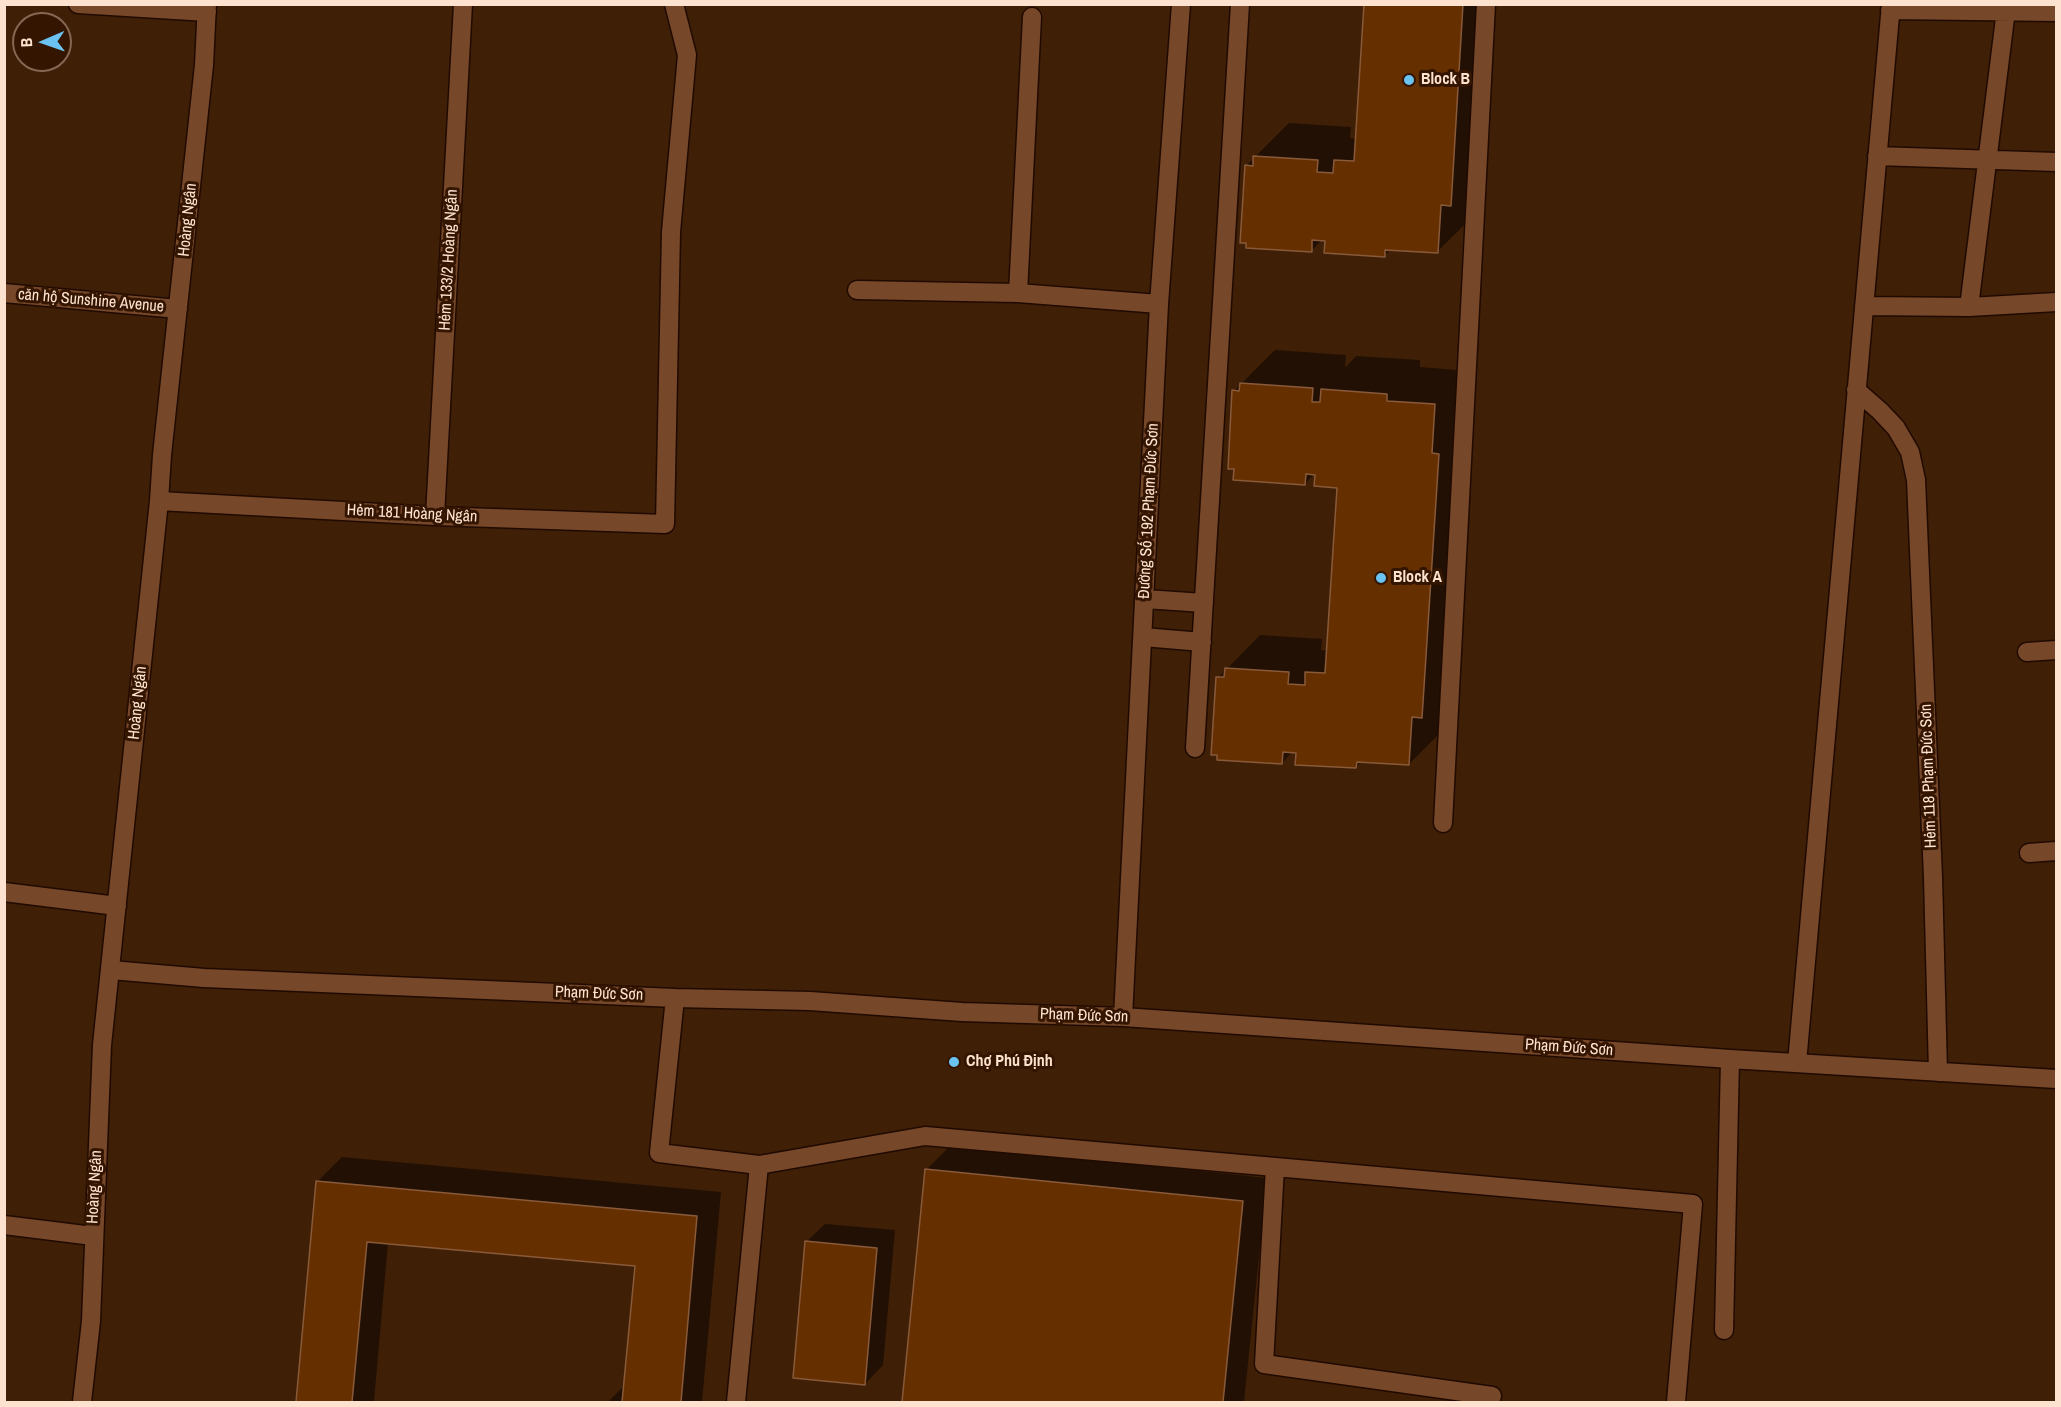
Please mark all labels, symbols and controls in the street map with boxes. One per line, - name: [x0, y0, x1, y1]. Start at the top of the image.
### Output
- north arrow: [12, 12, 72, 72]
- text: B: [15, 37, 37, 48]
- place label: Block B: [1421, 70, 1470, 90]
- marker: Block B: [1402, 73, 1416, 87]
- street label: Hoàng Ngân: [175, 182, 201, 258]
- street label: Hẻm 133/2 Hoàng Ngân: [436, 189, 462, 331]
- street label: căn hộ Sunshine Avenue: [17, 285, 165, 317]
- street label: Đường Số 192 Phạm Đức Sơn: [1135, 423, 1163, 599]
- street label: Hẻm 181 Hoàng Ngân: [346, 501, 478, 527]
- place label: Block A: [1393, 568, 1442, 588]
- marker: Block A: [1374, 571, 1388, 585]
- street label: Hoàng Ngân: [125, 665, 151, 741]
- street label: Hẻm 118 Phạm Đức Sơn: [1917, 704, 1941, 848]
- street label: Phạm Đức Sơn: [555, 983, 643, 1005]
- street label: Phạm Đức Sơn: [1040, 1005, 1128, 1027]
- street label: Phạm Đức Sơn: [1524, 1035, 1614, 1061]
- place label: Chợ Phú Định: [966, 1052, 1053, 1072]
- marker: Chợ Phú Định: [947, 1055, 961, 1069]
- street label: Hoàng Ngân: [83, 1150, 107, 1224]

